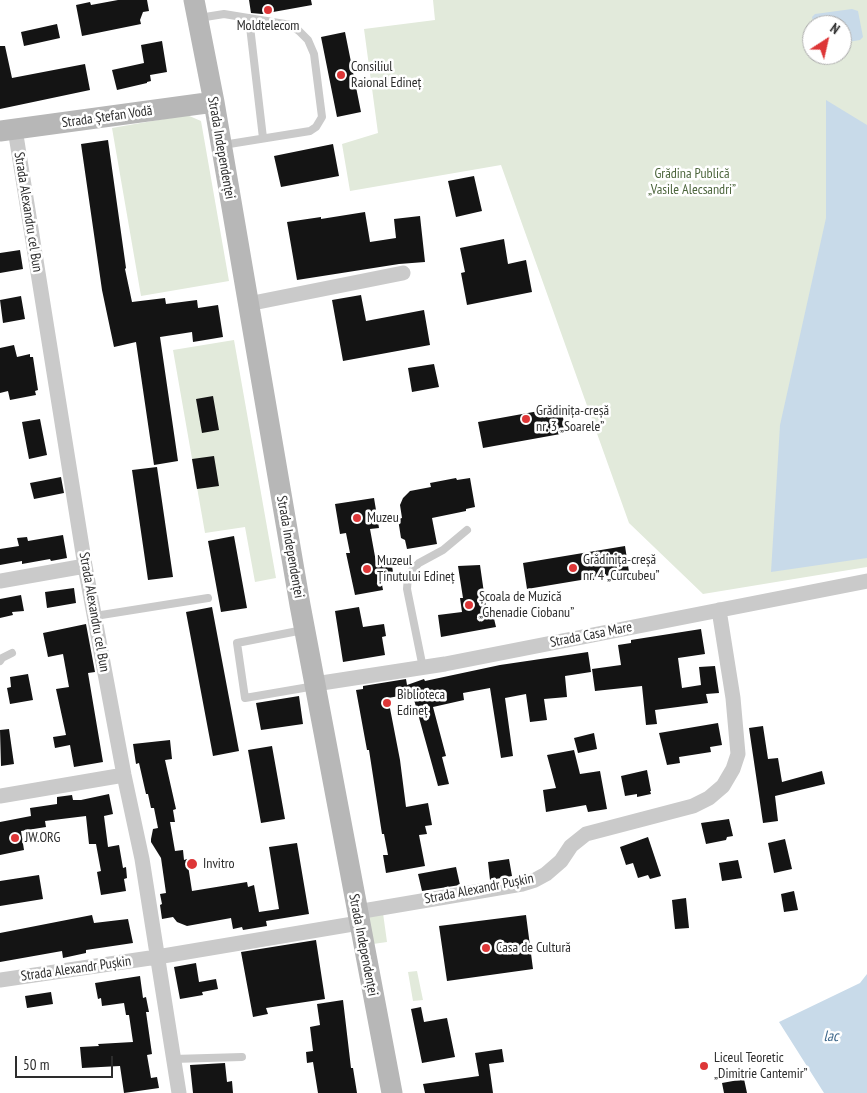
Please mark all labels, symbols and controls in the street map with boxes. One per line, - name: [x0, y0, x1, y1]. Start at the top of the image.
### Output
- marker: Moldtelecom: [262, 4, 274, 16]
- north arrow: [802, 15, 852, 65]
- place label: Moldtelecom: [237, 18, 299, 34]
- text: N: [827, 19, 843, 38]
- place label: Consiliul Raional Edineț: [351, 59, 421, 92]
- marker: Consiliul Raional Edineț: [335, 69, 347, 81]
- street label: Strada Independenței: [204, 95, 238, 201]
- street label: Strada Ștefan Vodă: [61, 102, 153, 132]
- street label: Strada Alexandru cel Bun: [10, 151, 46, 273]
- park label: Grădina Publică „Vasile Alecsandri”: [648, 166, 736, 198]
- place label: Grădinița-creșă nr. 3 „Soarele”: [536, 403, 609, 436]
- marker: Grădinița-creșă nr. 3 „Soarele”: [520, 413, 532, 425]
- street label: Strada Independenței: [273, 494, 307, 600]
- place label: Muzeu: [367, 510, 399, 526]
- marker: Muzeu: [351, 512, 363, 524]
- street label: Strada Alexandru cel Bun: [75, 551, 113, 673]
- place label: Grădinița-creșă nr. 4 „Curcubeu”: [583, 552, 660, 584]
- place label: Muzeul Ținutului Edineț: [377, 553, 455, 586]
- marker: Grădinița-creșă nr. 4 „Curcubeu”: [567, 562, 579, 574]
- marker: Muzeul Ținutului Edineț: [361, 563, 373, 575]
- place label: Școala de Muzică „Ghenadie Ciobanu”: [479, 589, 574, 622]
- marker: Școala de Muzică „Ghenadie Ciobanu”: [463, 599, 475, 611]
- street label: Strada Casa Mare: [549, 619, 633, 651]
- place label: Biblioteca Edineț: [397, 687, 445, 720]
- marker: Biblioteca Edineț: [381, 697, 393, 709]
- place label: JW.ORG: [25, 830, 60, 846]
- marker: JW.ORG: [9, 832, 21, 844]
- place label: Invitro: [203, 856, 235, 872]
- marker: Invitro: [185, 857, 199, 871]
- street label: Strada Alexandr Pușkin: [423, 870, 535, 908]
- street label: Strada Independenței: [345, 892, 381, 998]
- place label: Casa de Cultură: [496, 940, 571, 956]
- marker: Casa de Cultură: [480, 942, 492, 954]
- street label: Strada Alexandr Pușkin: [20, 953, 132, 985]
- water label: lac: [824, 1028, 838, 1046]
- scale bar: [18, 1046, 115, 1078]
- place label: Liceul Teoretic „Dimitrie Cantemir”: [714, 1050, 808, 1082]
- text: 50 m: [23, 1055, 49, 1074]
- marker: Liceul Teoretic „Dimitrie Cantemir”: [698, 1060, 710, 1072]

